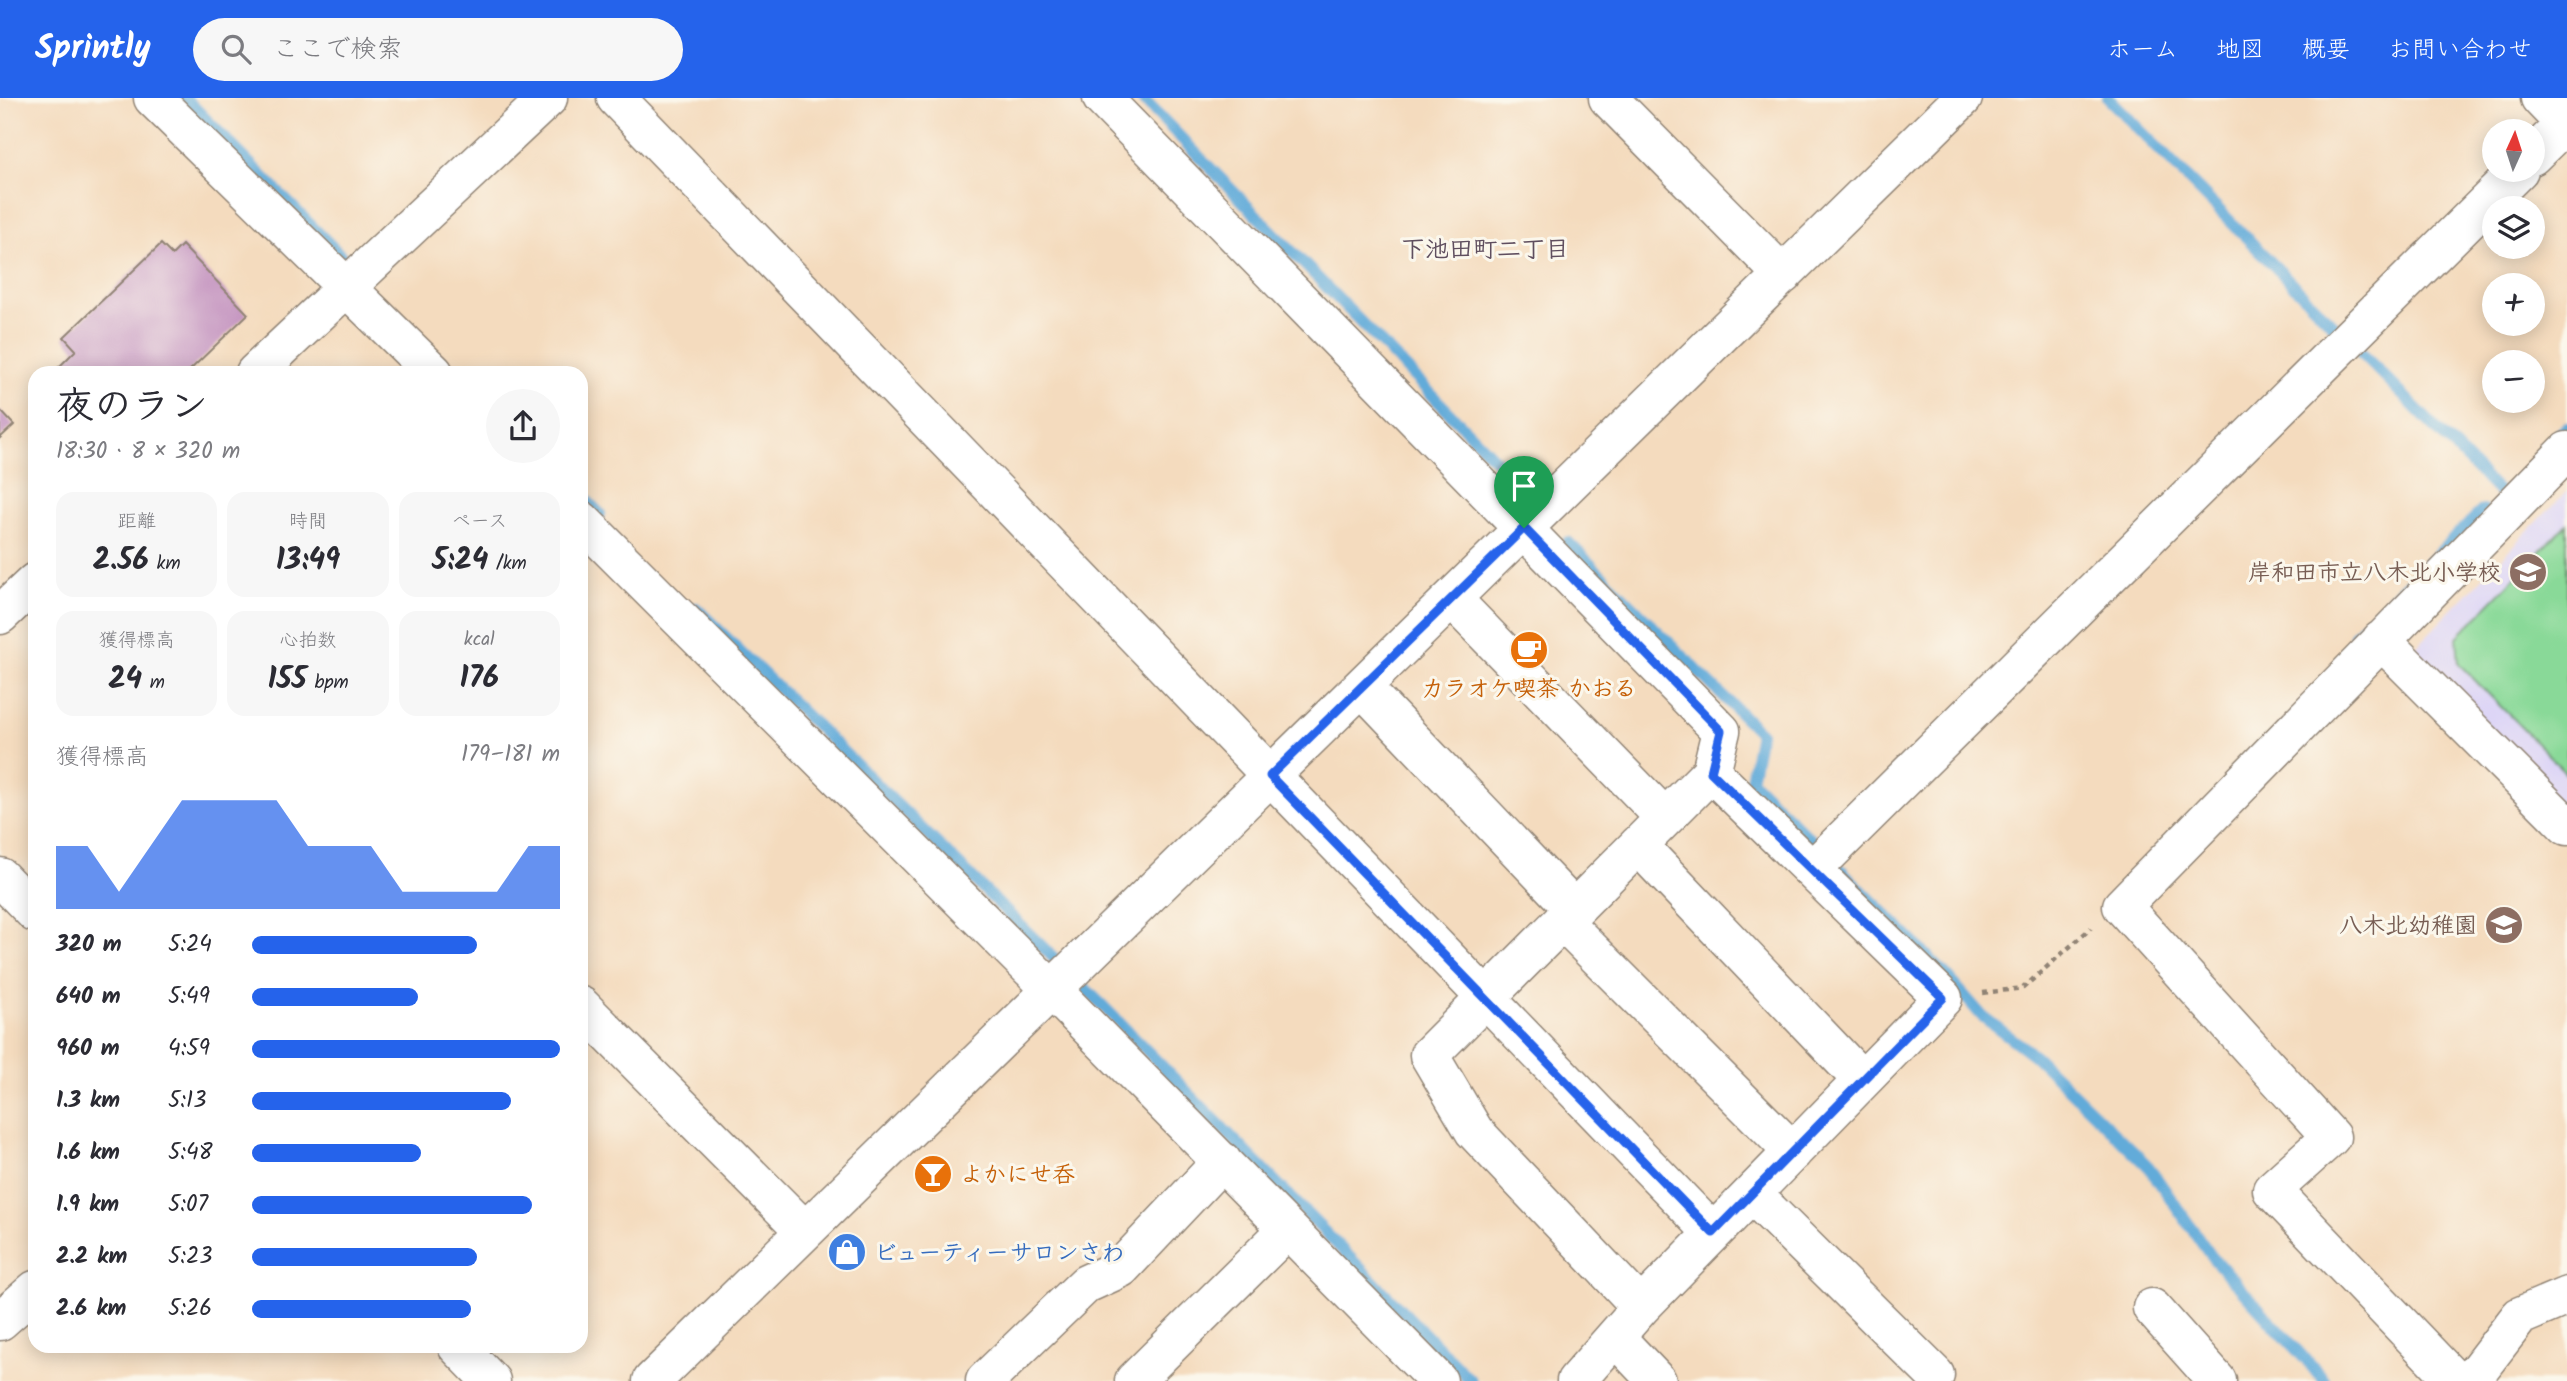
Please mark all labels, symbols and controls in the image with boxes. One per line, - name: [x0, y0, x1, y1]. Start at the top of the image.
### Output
- search box: [193, 18, 683, 81]
- text: Sprintly: [35, 23, 151, 76]
- text: ここで検索: [273, 29, 403, 71]
- icon: search: [217, 30, 255, 68]
- text: ホーム: [2107, 31, 2178, 70]
- text: 地図: [2216, 31, 2264, 70]
- text: 概要: [2302, 31, 2350, 70]
- text: お問い合わせ: [2388, 31, 2532, 70]
- north arrow: [2482, 119, 2544, 182]
- map controls: [2482, 119, 2545, 413]
- button: layers: [2482, 196, 2545, 259]
- district label: 下池田町二丁目: [1401, 231, 1569, 270]
- button: +: [2482, 273, 2545, 336]
- button: −: [2482, 350, 2545, 413]
- text: 夜のラン: [56, 378, 208, 438]
- button: share: [486, 389, 560, 463]
- text: 18:30 · 8 × 320 m: [56, 434, 240, 470]
- pin: [1494, 456, 1554, 528]
- icon: arrive: [1505, 467, 1543, 505]
- text: 距離: [118, 507, 156, 537]
- text: 時間: [289, 507, 327, 537]
- text: ペース: [451, 507, 507, 537]
- text: 2.56: [93, 537, 149, 585]
- text: 13:49: [276, 537, 340, 585]
- text: 5:24: [432, 537, 488, 585]
- text: km: [149, 549, 181, 579]
- text: /km: [488, 549, 527, 579]
- school or university icon: 岸和田市立八木北小学校: [2507, 551, 2549, 593]
- place label: 岸和田市立八木北小学校: [2248, 556, 2501, 592]
- text: kcal: [464, 625, 495, 655]
- text: 獲得標高: [99, 626, 175, 656]
- text: 心拍数: [279, 626, 337, 656]
- cafe icon: カラオケ喫茶 かおる: [1508, 629, 1550, 671]
- text: 176: [460, 655, 499, 703]
- text: 24: [108, 656, 142, 704]
- text: 155: [267, 656, 307, 704]
- text: m: [142, 668, 165, 698]
- text: bpm: [307, 668, 349, 698]
- place label: カラオケ喫茶 かおる: [1421, 672, 1637, 708]
- text: 179–181 m: [461, 737, 560, 773]
- text: 獲得標高: [56, 740, 148, 776]
- school or university icon: 八木北幼稚園: [2483, 904, 2525, 946]
- place label: 八木北幼稚園: [2339, 909, 2477, 945]
- text: 320 m: [56, 927, 121, 963]
- text: 5:24: [168, 927, 212, 963]
- text: 640 m: [56, 979, 121, 1015]
- text: 5:49: [168, 979, 210, 1015]
- text: 960 m: [56, 1031, 120, 1067]
- text: 4:59: [168, 1031, 210, 1067]
- text: 1.3 km: [56, 1083, 120, 1119]
- text: 5:13: [168, 1083, 206, 1119]
- text: 1.6 km: [56, 1135, 120, 1171]
- text: 5:48: [168, 1135, 213, 1171]
- bar icon: よかにせ呑: [912, 1153, 954, 1195]
- place label: よかにせ呑: [960, 1158, 1075, 1194]
- text: 1.9 km: [56, 1187, 119, 1223]
- text: 5:07: [168, 1187, 208, 1223]
- shop icon: ビューティーサロンさわ: [826, 1231, 868, 1273]
- place label: ビューティーサロンさわ: [874, 1236, 1125, 1272]
- text: 2.2 km: [56, 1239, 127, 1275]
- text: 5:23: [168, 1239, 213, 1275]
- text: 2.6 km: [56, 1291, 126, 1327]
- text: 5:26: [168, 1291, 212, 1327]

